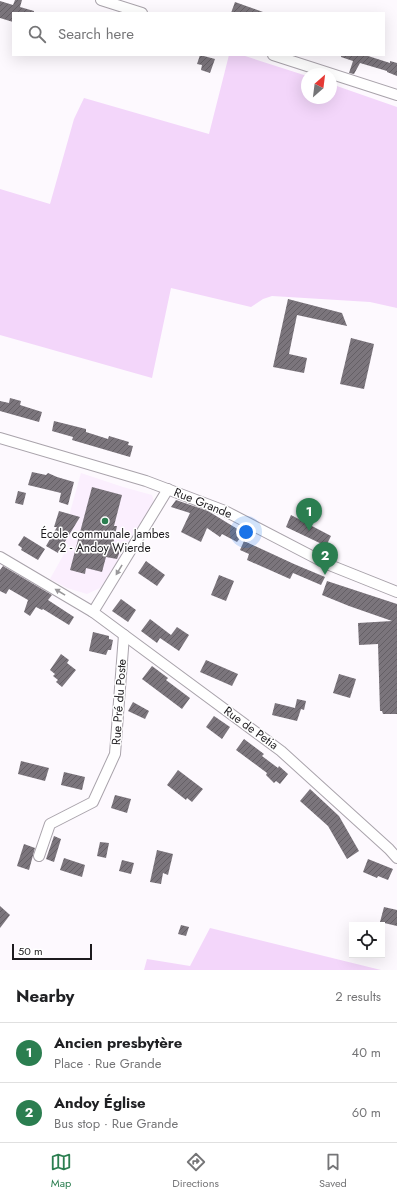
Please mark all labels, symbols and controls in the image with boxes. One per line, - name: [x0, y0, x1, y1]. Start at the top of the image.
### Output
- search box: [12, 12, 385, 56]
- icon: search: [26, 23, 48, 45]
- text: Search here: [58, 23, 134, 45]
- north arrow: [301, 68, 337, 104]
- street label: Rue Grande: [171, 483, 235, 523]
- pin: 1: [296, 498, 322, 531]
- marker: École communale Jambes 2 - Andoy Wierde: [100, 516, 110, 526]
- your location: [236, 522, 256, 542]
- place label: École communale Jambes 2 - Andoy Wierde: [40, 525, 170, 557]
- pin: 2: [312, 542, 338, 575]
- one-way arrow: [115, 564, 122, 576]
- one-way arrow: [54, 589, 66, 596]
- street label: Rue Pré du Poste: [107, 658, 131, 746]
- street label: Rue de Petia: [220, 702, 282, 754]
- map controls: [349, 922, 385, 958]
- button: locate: [349, 922, 385, 958]
- scale bar: [12, 942, 92, 961]
- text: 50 m: [18, 943, 43, 959]
- text: Nearby: [16, 984, 74, 1008]
- text: 2 results: [335, 987, 381, 1006]
- text: Ancien presbytère: [54, 1032, 182, 1054]
- text: 1: [26, 1043, 32, 1062]
- text: 40 m: [352, 1043, 381, 1062]
- text: Place · Rue Grande: [54, 1054, 161, 1073]
- text: Andoy Église: [54, 1092, 146, 1114]
- text: 2: [25, 1103, 33, 1122]
- text: 60 m: [352, 1103, 381, 1122]
- text: Bus stop · Rue Grande: [54, 1114, 178, 1133]
- tab: Map: [50, 1151, 72, 1191]
- tab: Directions: [172, 1151, 219, 1191]
- tab: Saved: [319, 1151, 347, 1191]

